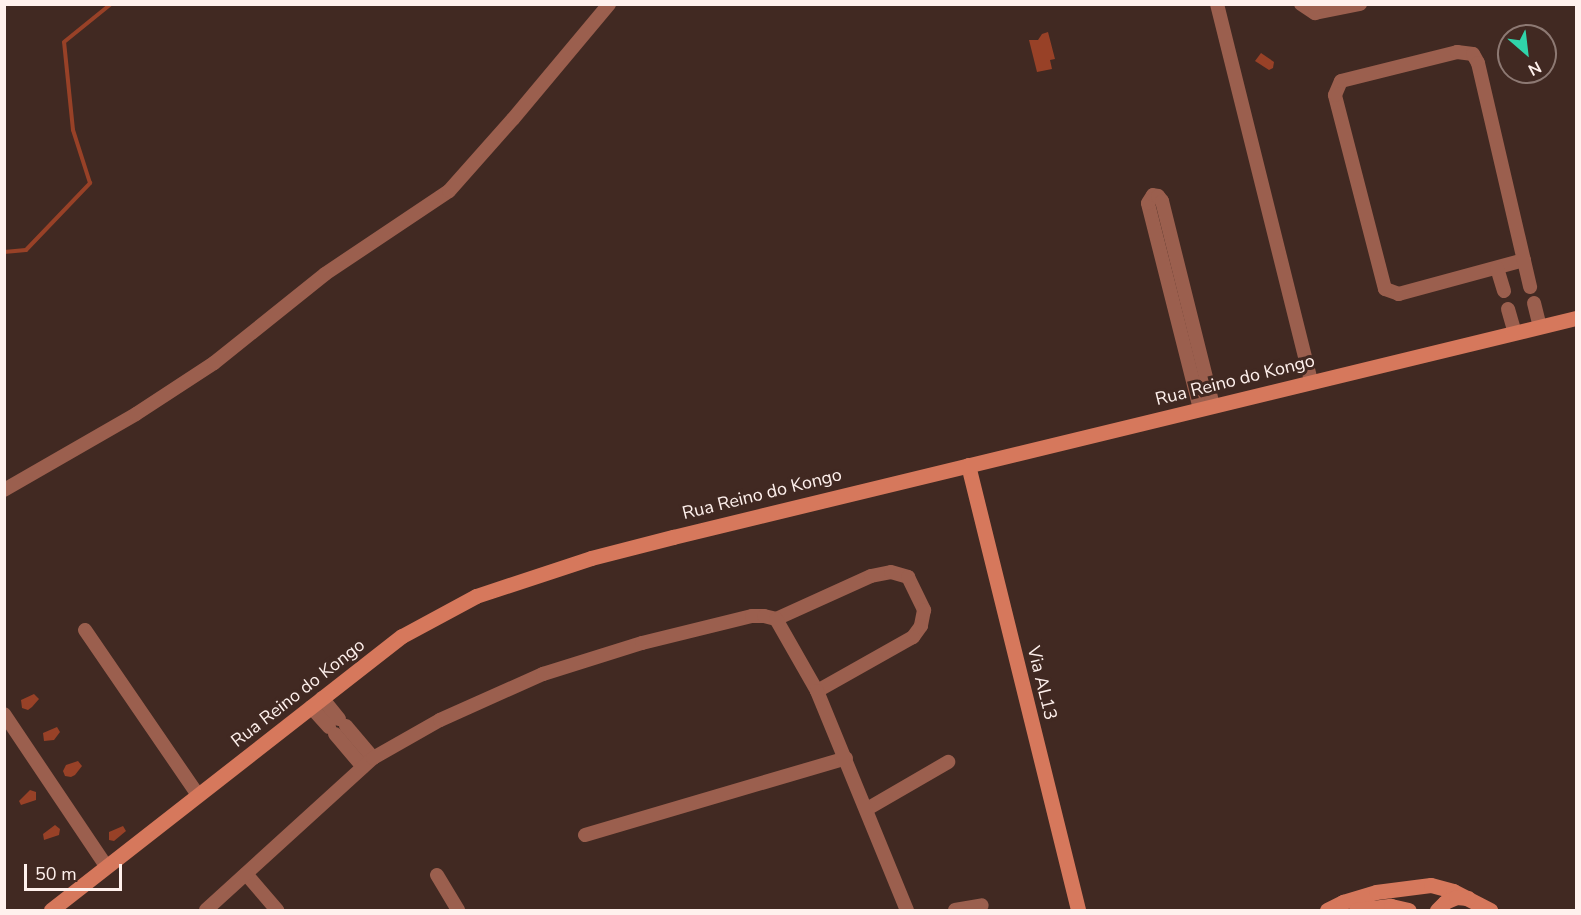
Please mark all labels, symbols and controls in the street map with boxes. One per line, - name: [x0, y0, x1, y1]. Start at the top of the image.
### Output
- north arrow: [1497, 24, 1557, 84]
- text: N: [1524, 56, 1545, 81]
- street label: Rua Reino do Kongo: [1153, 350, 1317, 410]
- street label: Rua Reino do Kongo: [680, 464, 844, 524]
- street label: Rua Reino do Kongo: [227, 634, 369, 752]
- street label: Via AL13: [1022, 644, 1062, 722]
- scale bar: [27, 852, 124, 890]
- text: 50 m: [35, 862, 77, 886]

